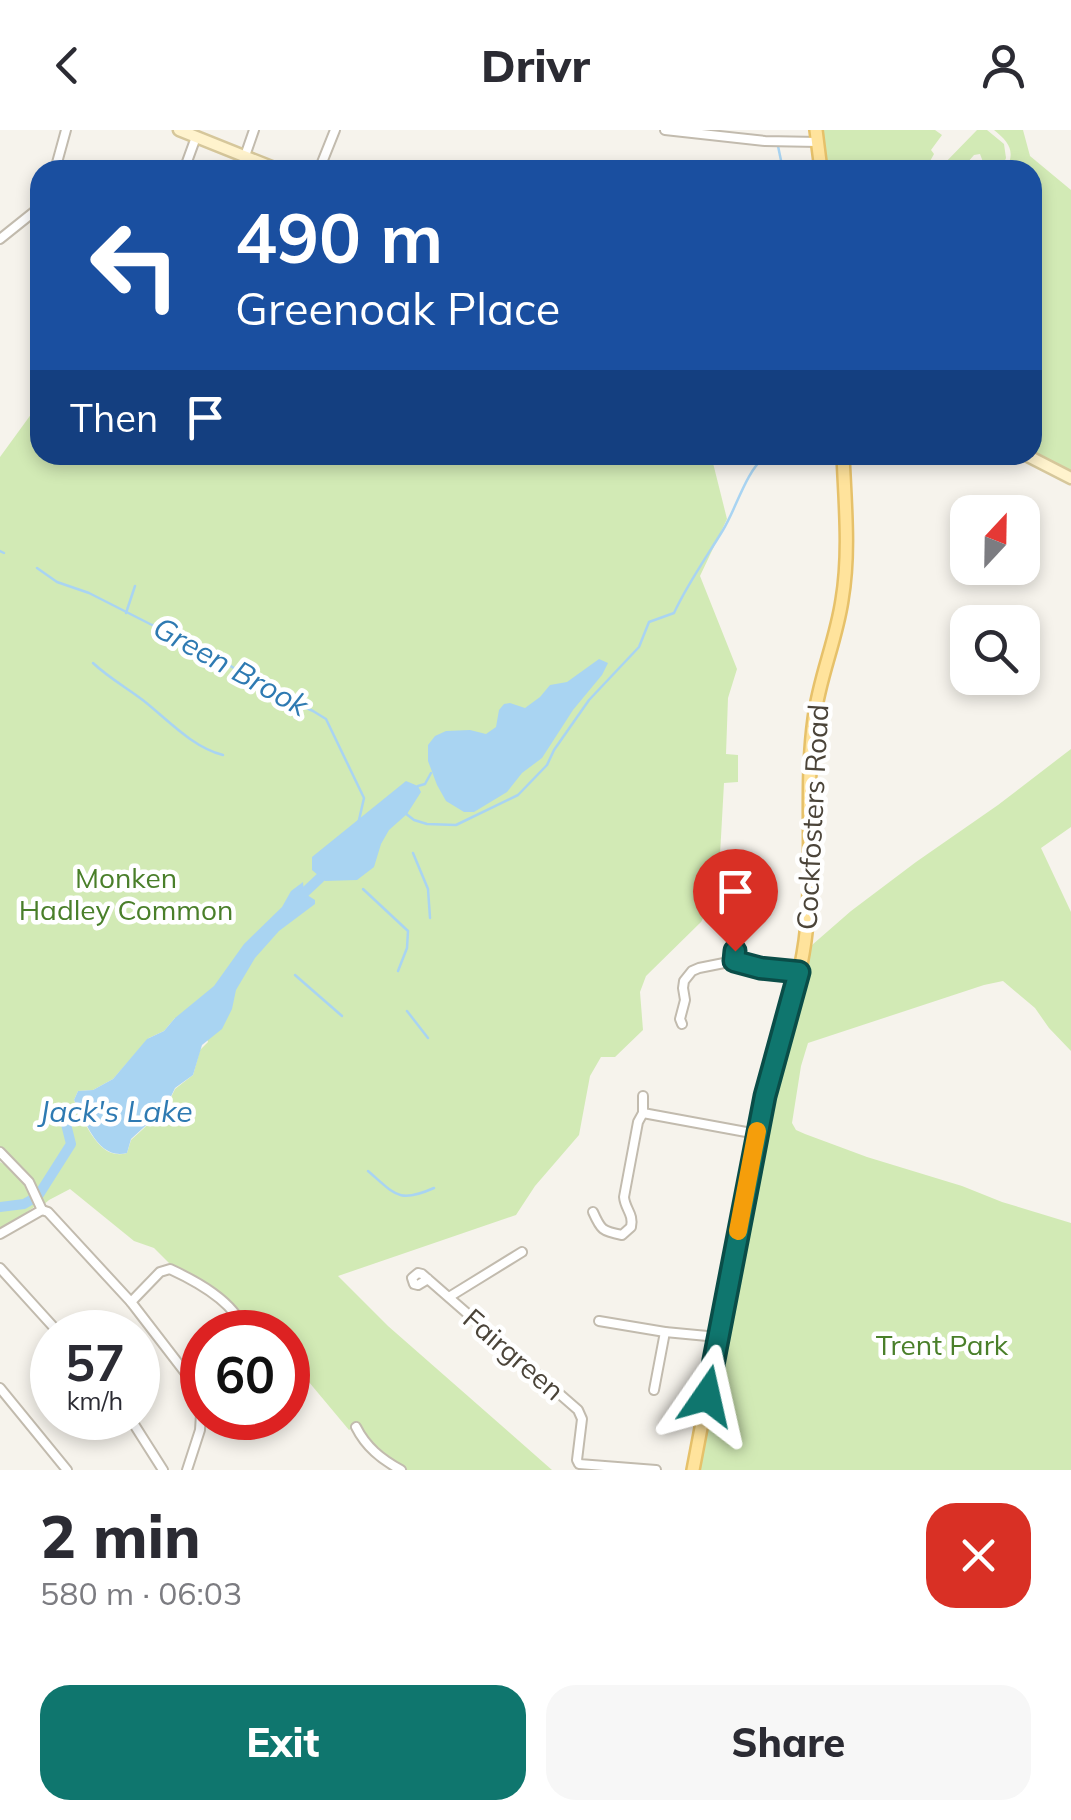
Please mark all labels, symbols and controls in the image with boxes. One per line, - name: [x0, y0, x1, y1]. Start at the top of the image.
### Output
- text: Drivr: [481, 37, 590, 93]
- icon: back: [40, 38, 95, 93]
- icon: person: [976, 38, 1031, 93]
- text: 490 m: [235, 193, 443, 281]
- icon: left: [70, 200, 200, 330]
- text: Greenoak Place: [235, 280, 560, 336]
- icon: arrive: [178, 390, 233, 445]
- text: Then: [70, 394, 158, 442]
- north arrow: [950, 495, 1040, 585]
- map controls: [950, 495, 1040, 695]
- button: search: [950, 605, 1040, 695]
- water label: Green Brook: [147, 608, 317, 725]
- street label: Cockfosters Road: [789, 703, 835, 931]
- pin: [693, 849, 778, 952]
- park label: Monken Hadley Common: [19, 860, 233, 927]
- icon: arrive: [708, 864, 763, 919]
- water label: Jack's Lake: [36, 1092, 193, 1130]
- street label: Fairgreen: [456, 1301, 572, 1407]
- speed limit sign: 60: [180, 1310, 310, 1440]
- park label: Trent Park: [876, 1327, 1009, 1362]
- text: 57: [65, 1331, 125, 1394]
- position arrow: [655, 1344, 759, 1448]
- text: km/h: [67, 1385, 123, 1416]
- text: 2 min: [40, 1498, 201, 1573]
- button: close: [926, 1503, 1031, 1608]
- text: 580 m · 06:03: [40, 1573, 242, 1613]
- button: Exit: [40, 1685, 526, 1800]
- button: Share: [546, 1685, 1031, 1800]

